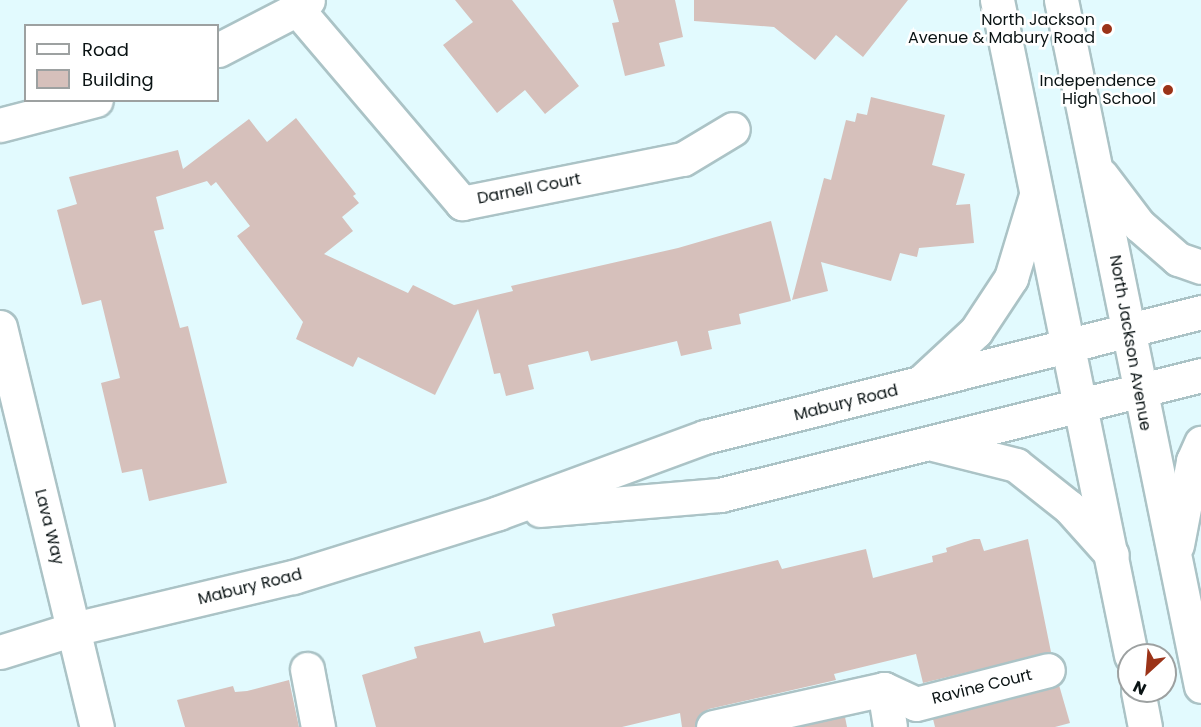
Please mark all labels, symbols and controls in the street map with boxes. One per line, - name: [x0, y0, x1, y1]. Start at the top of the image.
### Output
- place label: North Jackson Avenue & Mabury Road: [908, 10, 1095, 48]
- marker: North Jackson Avenue & Mabury Road: [1100, 22, 1114, 36]
- legend: [24, 24, 219, 102]
- text: Road: [82, 37, 129, 62]
- text: Building: [82, 67, 154, 92]
- place label: Independence High School: [1040, 71, 1156, 109]
- marker: Independence High School: [1161, 83, 1175, 97]
- street label: Darnell Court: [476, 170, 582, 208]
- street label: North Jackson Avenue: [1105, 254, 1155, 432]
- street label: Mabury Road: [792, 381, 900, 425]
- street label: Lava Way: [30, 487, 68, 567]
- street label: Mabury Road: [196, 565, 304, 609]
- north arrow: [1117, 643, 1177, 703]
- street label: Ravine Court: [930, 665, 1034, 709]
- text: N: [1129, 675, 1150, 701]

